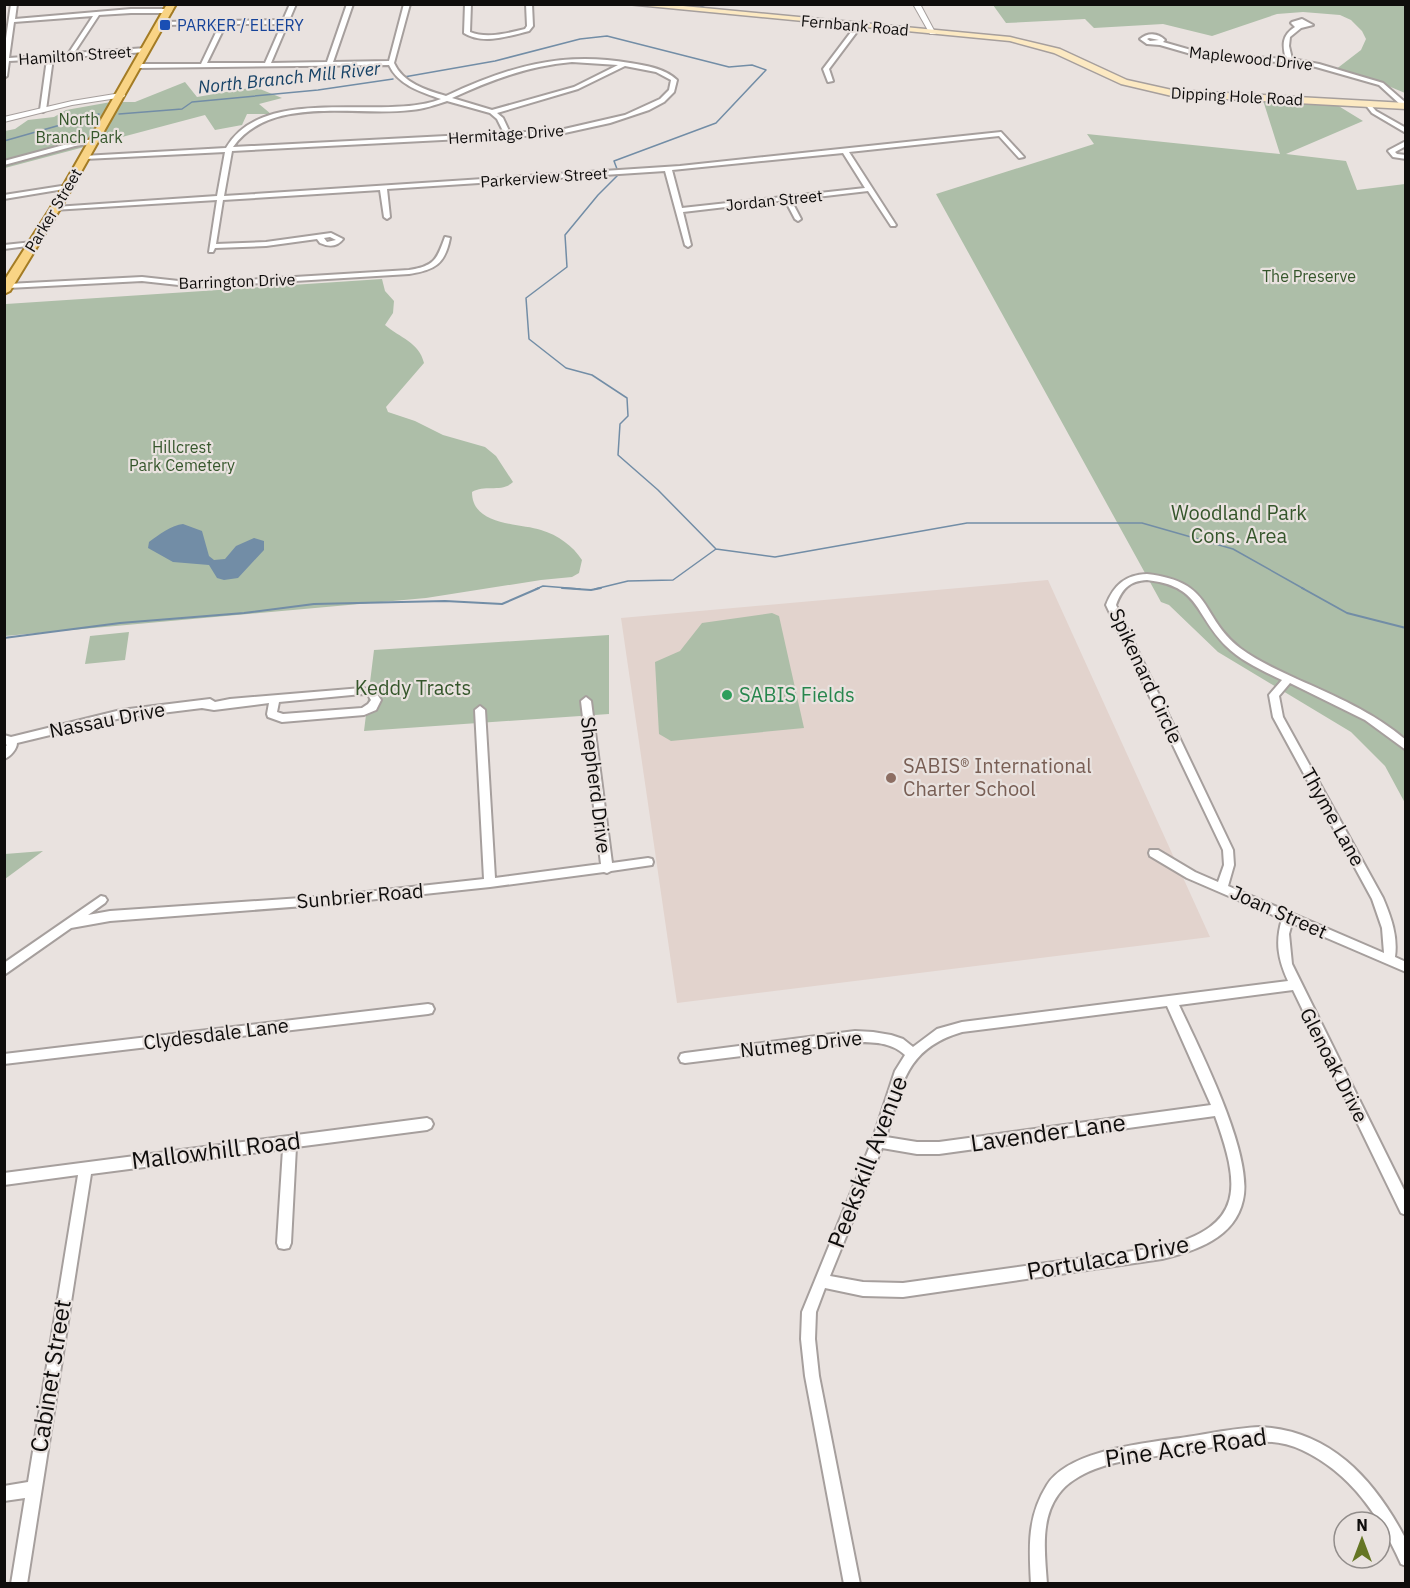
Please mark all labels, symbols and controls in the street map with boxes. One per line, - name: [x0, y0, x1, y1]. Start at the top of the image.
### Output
- street label: Fernbank Road: [800, 10, 910, 40]
- place label: PARKER / ELLERY: [177, 15, 304, 35]
- marker: PARKER / ELLERY: [158, 18, 172, 32]
- street label: Hamilton Street: [18, 41, 132, 69]
- street label: Maplewood Drive: [1188, 42, 1314, 74]
- water label: North Branch Mill River: [197, 56, 382, 99]
- street label: Dipping Hole Road: [1170, 83, 1304, 109]
- park label: North Branch Park: [35, 109, 123, 147]
- street label: Hermitage Drive: [447, 120, 565, 148]
- street label: Parkerview Street: [480, 163, 608, 191]
- street label: Parker Street: [20, 164, 86, 256]
- street label: Jordan Street: [724, 185, 824, 215]
- park label: The Preserve: [1262, 266, 1356, 286]
- street label: Barrington Drive: [178, 269, 296, 293]
- park label: Hillcrest Park Cemetery: [129, 437, 235, 475]
- park label: Woodland Park Cons. Area: [1171, 499, 1307, 549]
- street label: Spikenard Circle: [1103, 604, 1190, 748]
- park label: Keddy Tracts: [355, 674, 471, 701]
- place label: SABIS Fields: [739, 681, 855, 708]
- marker: SABIS Fields: [720, 688, 734, 702]
- street label: Nassau Drive: [47, 695, 167, 744]
- street label: Shepherd Drive: [575, 715, 618, 855]
- place label: SABIS® International Charter School: [903, 752, 1092, 802]
- street label: Thyme Lane: [1295, 763, 1372, 871]
- marker: SABIS® International Charter School: [884, 771, 898, 785]
- street label: Sunbrier Road: [295, 877, 425, 914]
- street label: Joan Street: [1227, 878, 1332, 945]
- street label: Glenoak Drive: [1294, 1003, 1375, 1127]
- street label: Clydesdale Lane: [142, 1011, 290, 1056]
- street label: Nutmeg Drive: [739, 1024, 863, 1063]
- street label: Peekskill Avenue: [820, 1071, 915, 1252]
- street label: Lavender Lane: [968, 1105, 1127, 1159]
- street label: Mallowhill Road: [129, 1124, 302, 1176]
- street label: Portulaca Drive: [1024, 1227, 1191, 1287]
- street label: Cabinet Street: [22, 1297, 78, 1455]
- street label: Pine Acre Road: [1103, 1420, 1269, 1474]
- north arrow: [1332, 1510, 1392, 1570]
- text: N: [1356, 1515, 1368, 1535]

